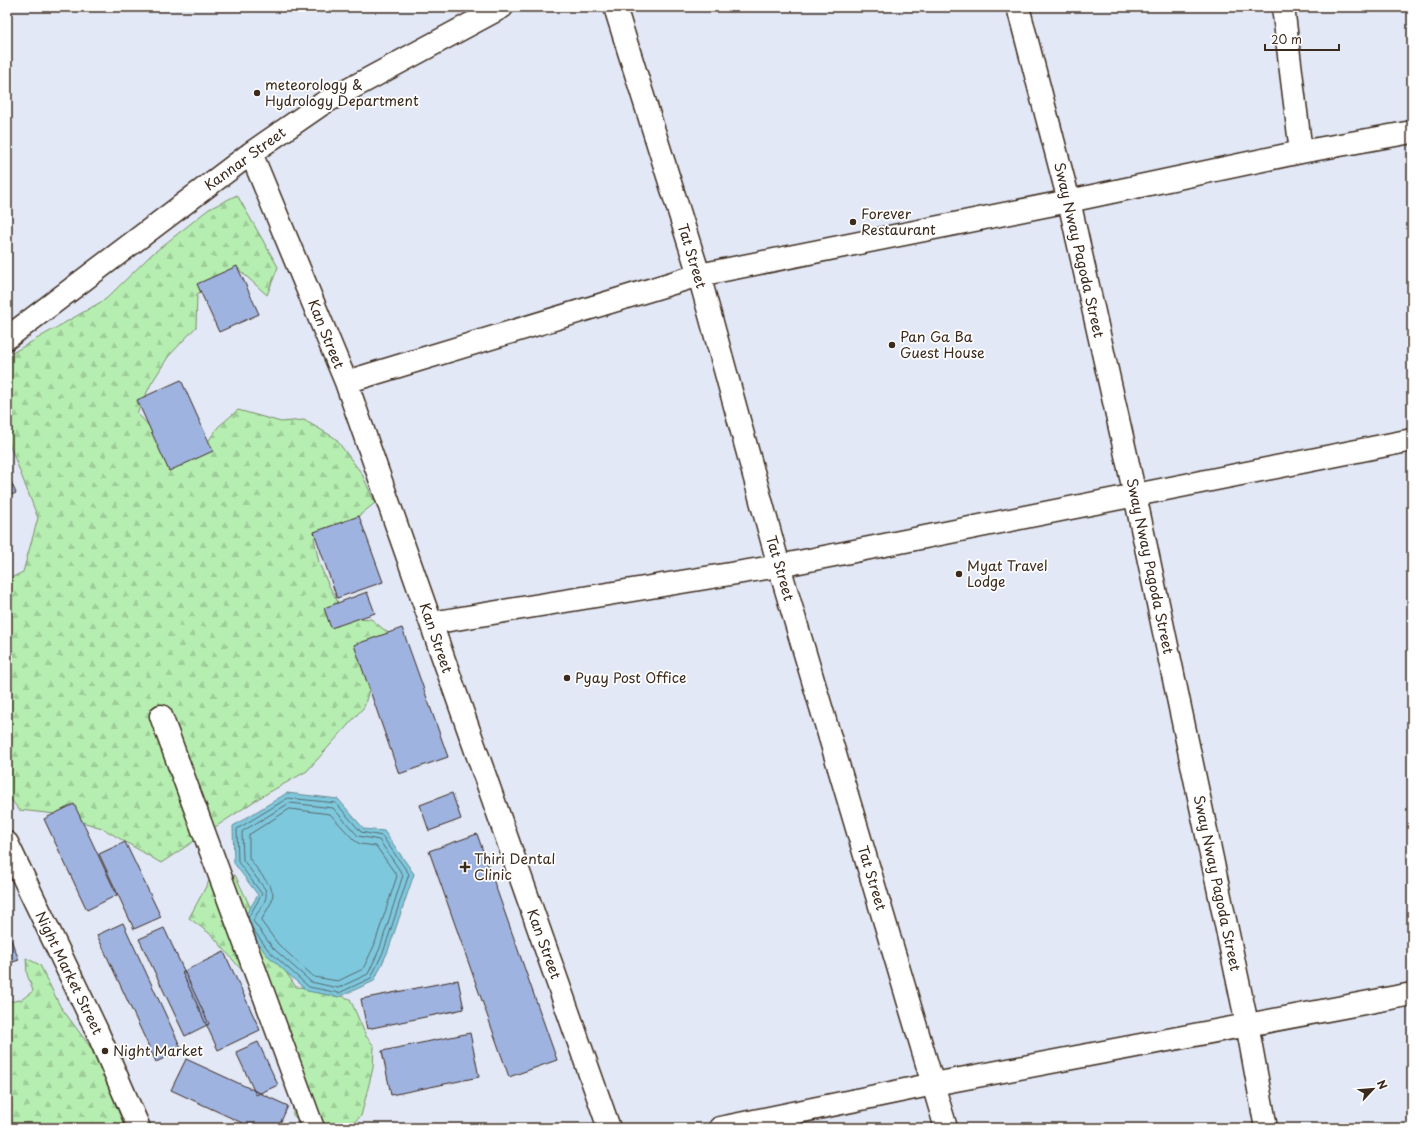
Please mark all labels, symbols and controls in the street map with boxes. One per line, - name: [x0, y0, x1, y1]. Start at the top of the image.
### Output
- scale bar: [1265, 26, 1339, 52]
- text: 20 m: [1271, 30, 1302, 48]
- place label: meteorology & Hydrology Department: [265, 74, 419, 111]
- marker: meteorology & Hydrology Department: [252, 88, 262, 98]
- street label: Kannar Street: [200, 122, 290, 195]
- street label: Sway Nway Pagoda Street: [1049, 160, 1110, 340]
- place label: Forever Restaurant: [861, 203, 936, 240]
- marker: Forever Restaurant: [848, 217, 858, 227]
- street label: Tat Street: [673, 221, 712, 291]
- street label: Kan Street: [303, 296, 350, 372]
- place label: Pan Ga Ba Guest House: [900, 326, 985, 363]
- marker: Pan Ga Ba Guest House: [887, 340, 897, 350]
- street label: Sway Nway Pagoda Street: [1122, 476, 1180, 656]
- street label: Tat Street: [761, 533, 800, 603]
- place label: Myat Travel Lodge: [967, 555, 1048, 592]
- marker: Myat Travel Lodge: [954, 569, 964, 579]
- street label: Kan Street: [415, 600, 458, 676]
- place label: Pyay Post Office: [575, 667, 687, 688]
- marker: Pyay Post Office: [562, 673, 572, 683]
- street label: Sway Nway Pagoda Street: [1189, 793, 1247, 973]
- street label: Tat Street: [853, 843, 892, 913]
- place label: Thiri Dental Clinic: [474, 848, 555, 885]
- marker: Thiri Dental Clinic: [459, 861, 471, 873]
- street label: Kan Street: [522, 906, 567, 982]
- street label: Night Market Street: [30, 908, 109, 1038]
- place label: Night Market: [113, 1040, 203, 1061]
- marker: Night Market: [100, 1046, 110, 1056]
- north arrow: [1353, 1069, 1393, 1109]
- text: N: [1373, 1077, 1392, 1092]

